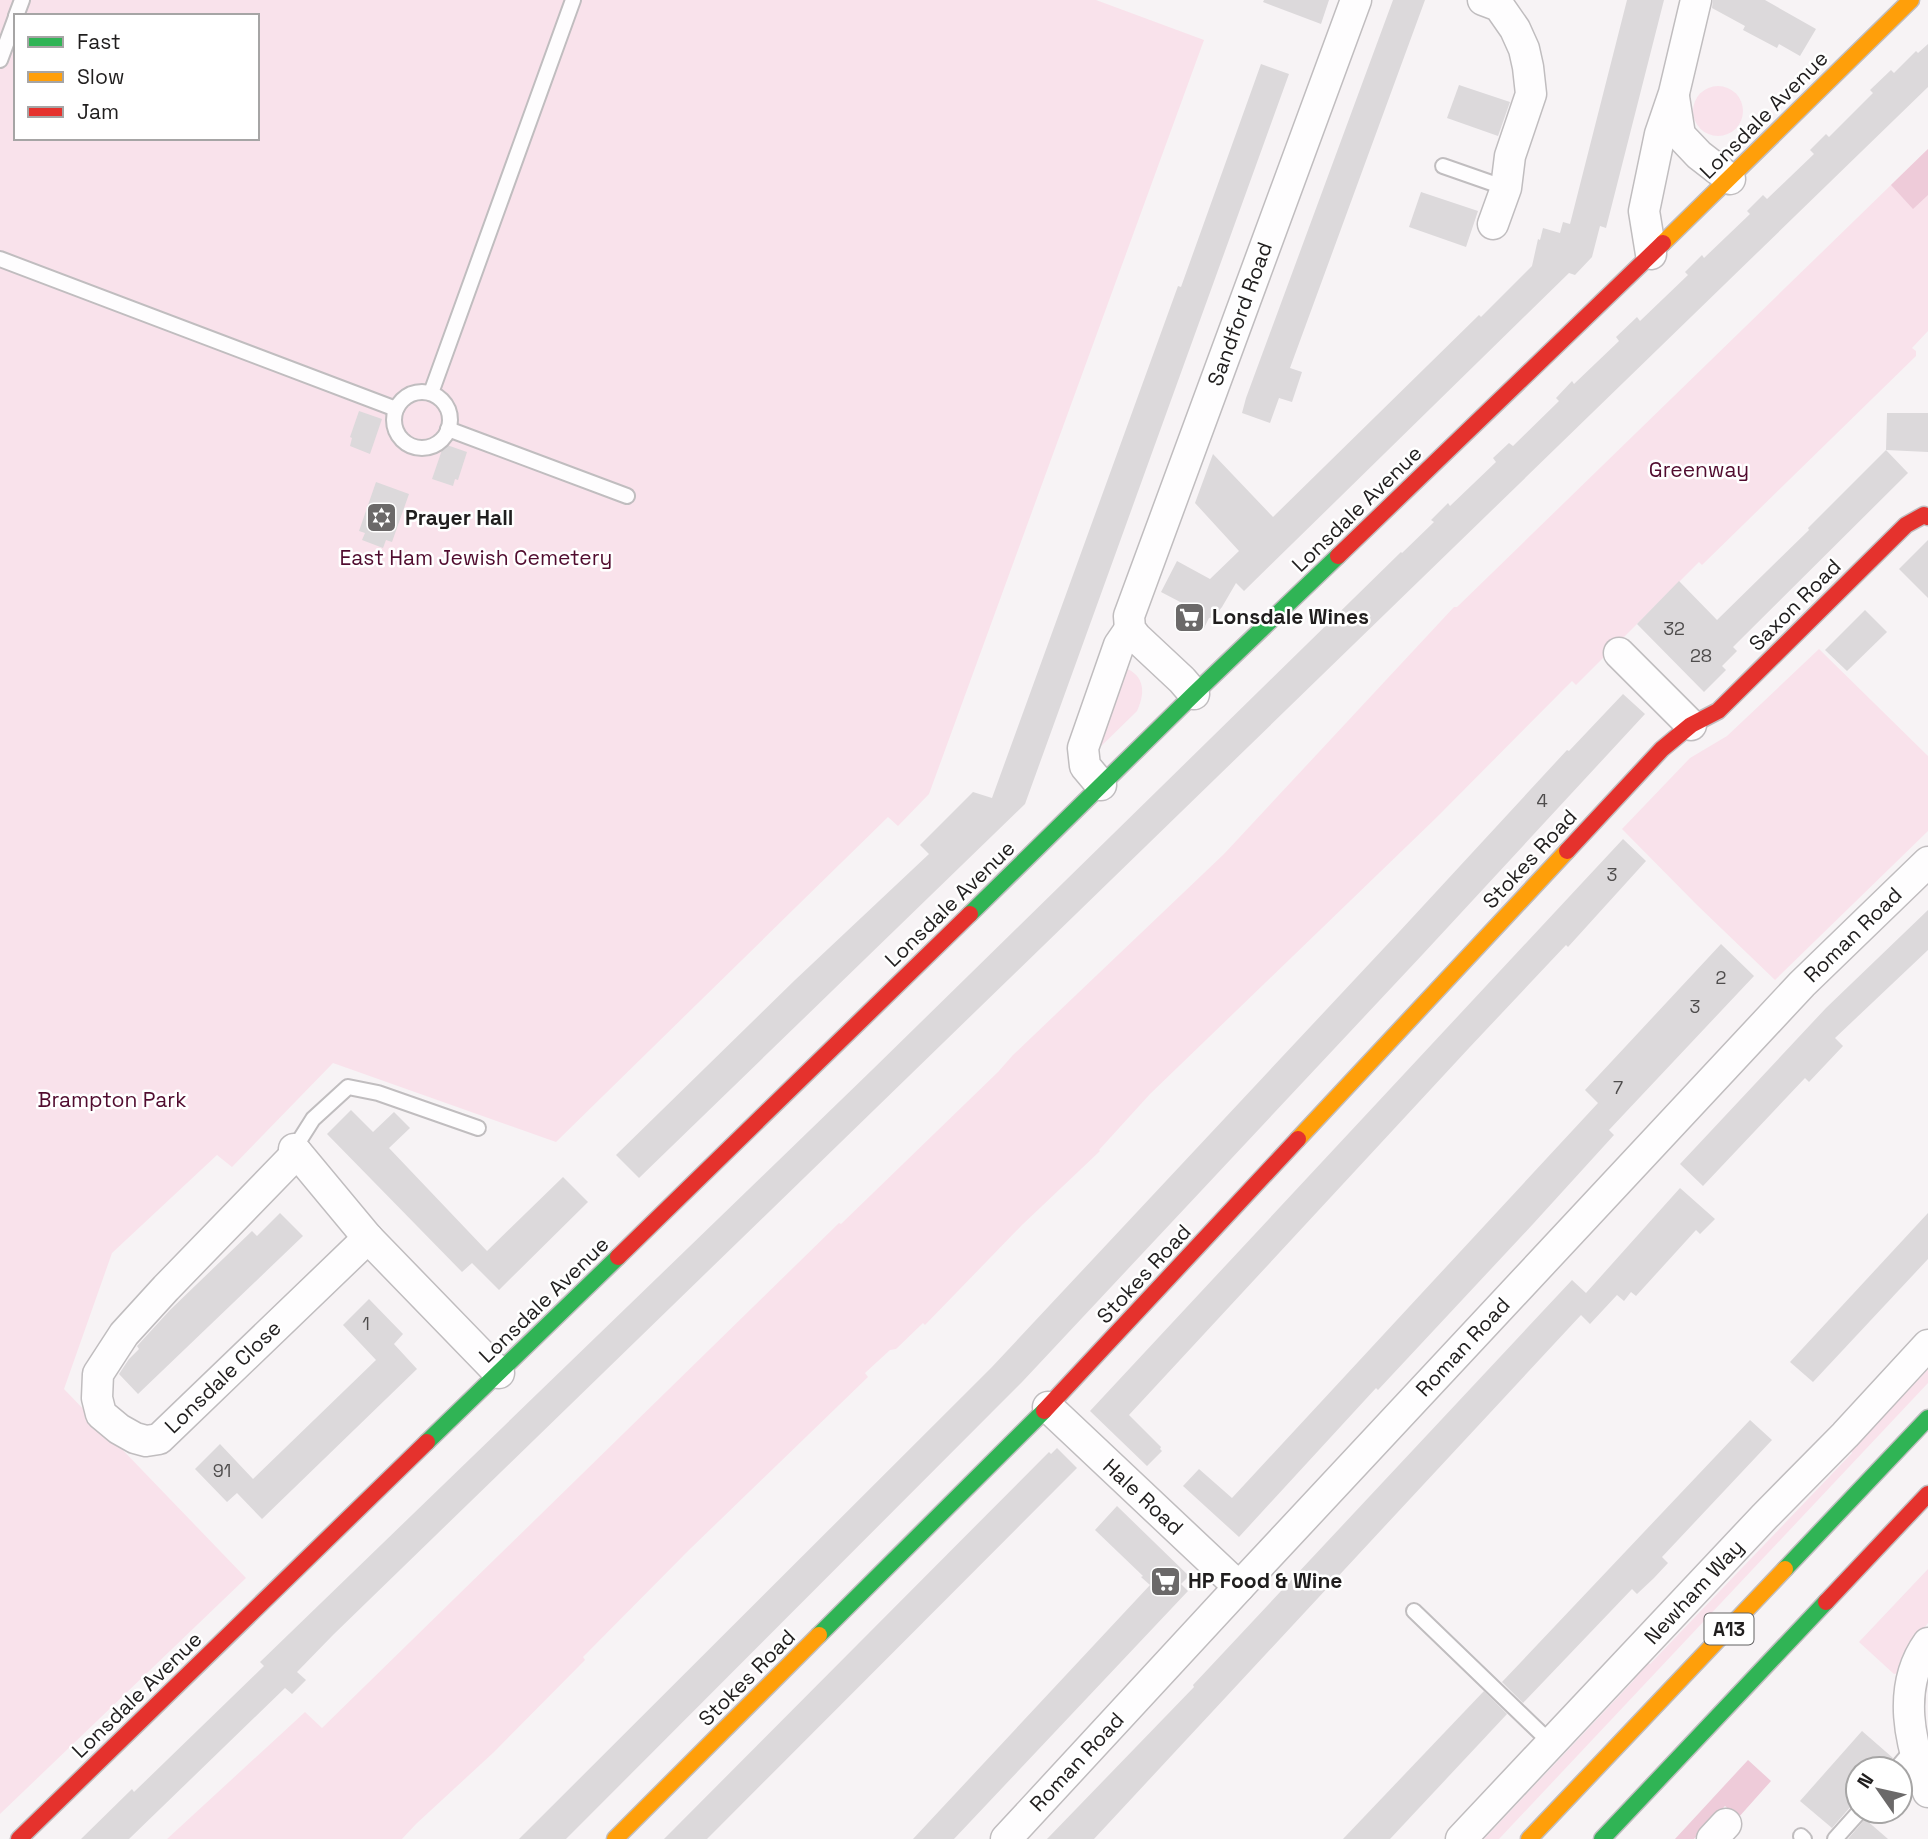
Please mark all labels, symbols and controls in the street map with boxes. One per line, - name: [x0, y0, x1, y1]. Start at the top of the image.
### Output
- legend: [14, 14, 259, 140]
- text: Fast: [77, 28, 121, 55]
- street label: Lonsdale Avenue: [1694, 45, 1834, 185]
- text: Slow: [77, 63, 125, 90]
- text: Jam: [77, 98, 119, 125]
- street label: Sandford Road: [1201, 238, 1278, 389]
- street label: Lonsdale Avenue: [1286, 440, 1427, 578]
- park label: Greenway: [1649, 456, 1749, 483]
- synagogue icon: Prayer Hall: [365, 501, 399, 535]
- place label: Prayer Hall: [405, 504, 513, 531]
- park label: East Ham Jewish Cemetery: [340, 544, 612, 571]
- street label: Saxon Road: [1743, 553, 1846, 656]
- supermarket icon: Lonsdale Wines: [1172, 600, 1206, 634]
- place label: Lonsdale Wines: [1212, 603, 1369, 630]
- house number: 32: [1663, 617, 1685, 640]
- house number: 28: [1690, 644, 1712, 667]
- house number: 4: [1536, 789, 1548, 812]
- street label: Stokes Road: [1477, 803, 1583, 914]
- street label: Lonsdale Avenue: [879, 835, 1020, 973]
- house number: 3: [1607, 863, 1617, 886]
- street label: Roman Road: [1798, 881, 1907, 988]
- house number: 2: [1716, 966, 1726, 989]
- house number: 3: [1690, 995, 1700, 1018]
- house number: 7: [1613, 1076, 1623, 1099]
- park label: Brampton Park: [38, 1086, 186, 1113]
- street label: Stokes Road: [1091, 1218, 1197, 1329]
- street label: Lonsdale Avenue: [473, 1231, 614, 1369]
- street label: Roman Road: [1410, 1291, 1516, 1402]
- house number: 1: [362, 1312, 370, 1335]
- street label: Lonsdale Close: [159, 1314, 287, 1439]
- street label: Hale Road: [1097, 1453, 1189, 1541]
- house number: 91: [213, 1459, 231, 1482]
- street label: Newham Way: [1638, 1533, 1749, 1650]
- supermarket icon: HP Food & Wine: [1148, 1564, 1182, 1598]
- place label: HP Food & Wine: [1188, 1567, 1342, 1594]
- road number: A13: [1704, 1614, 1754, 1644]
- street label: Stokes Road: [692, 1623, 801, 1732]
- street label: Lonsdale Avenue: [66, 1626, 207, 1764]
- street label: Roman Road: [1024, 1706, 1130, 1817]
- north arrow: [1844, 1755, 1914, 1825]
- text: N: [1851, 1769, 1879, 1793]

